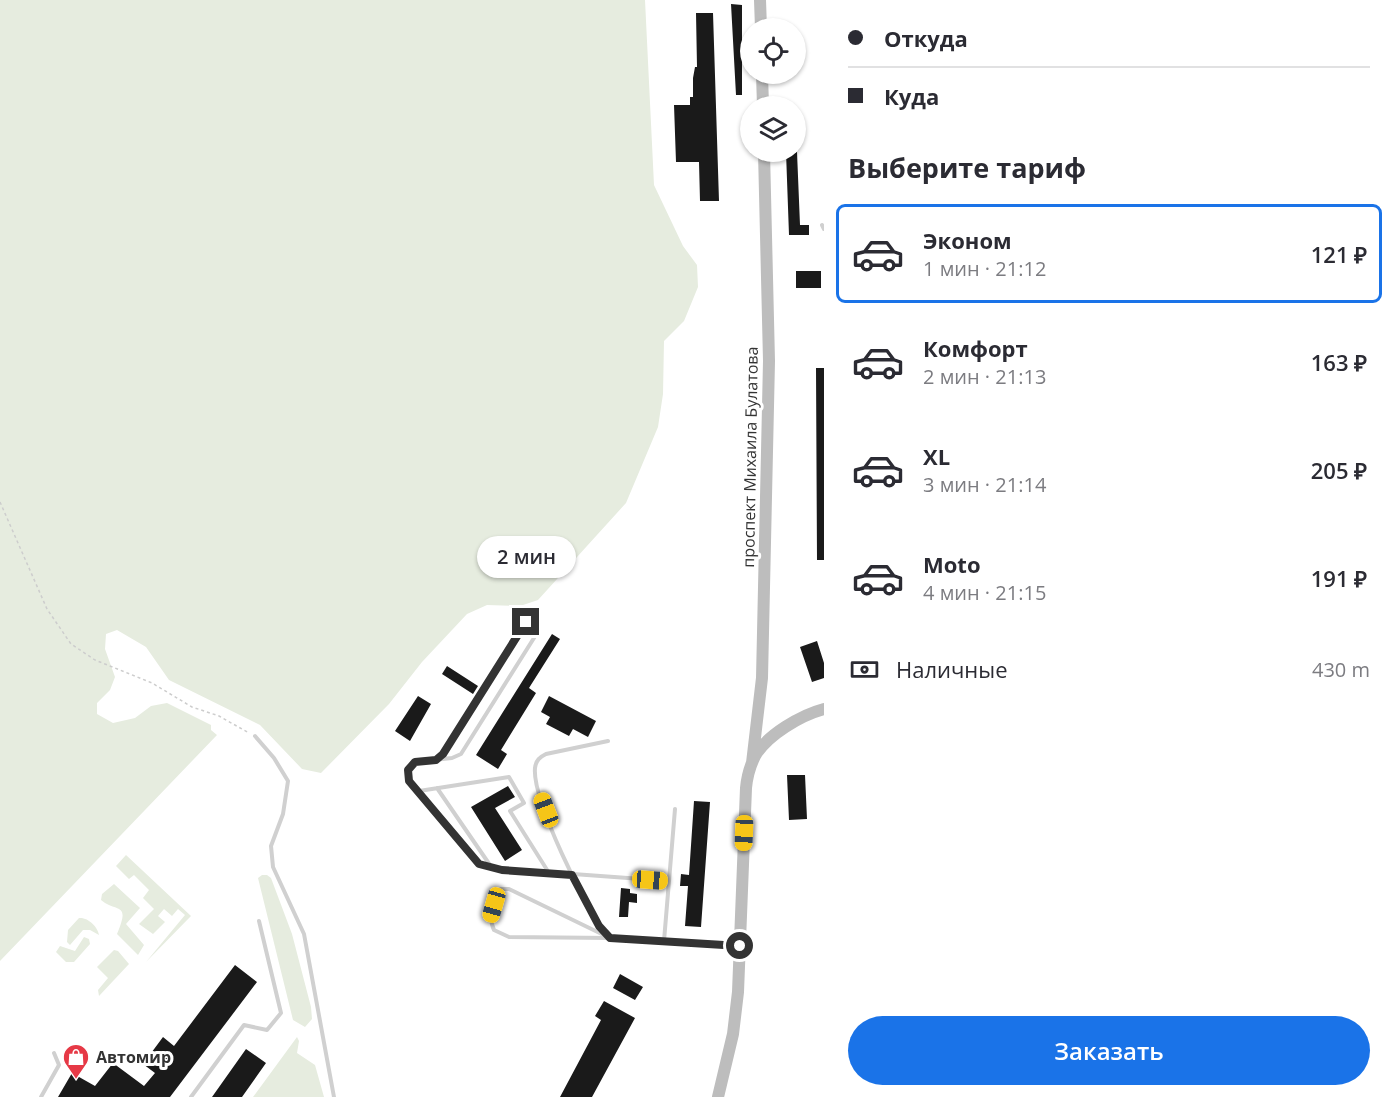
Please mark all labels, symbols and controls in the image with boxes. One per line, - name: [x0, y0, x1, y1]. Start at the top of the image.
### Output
- map controls: [740, 18, 806, 162]
- button: locate: [740, 18, 806, 84]
- text: Откуда: [884, 23, 968, 53]
- text: Куда: [884, 81, 939, 111]
- button: layers: [740, 96, 806, 162]
- text: Выберите тариф: [848, 149, 1086, 186]
- text: Эконом: [923, 225, 1012, 255]
- icon: car: [851, 227, 905, 281]
- text: 121 ₽: [1311, 239, 1367, 269]
- text: 1 мин · 21:12: [923, 255, 1046, 282]
- text: Комфорт: [923, 333, 1028, 363]
- icon: car: [851, 335, 905, 389]
- street label: проспект Михаила Булатова: [737, 346, 763, 568]
- text: 163 ₽: [1311, 347, 1367, 377]
- text: 2 мин · 21:13: [923, 363, 1046, 390]
- text: XL: [923, 441, 950, 471]
- icon: car: [851, 443, 905, 497]
- text: 205 ₽: [1311, 455, 1367, 485]
- text: 3 мин · 21:14: [923, 471, 1046, 498]
- callout: 2 мин: [476, 535, 576, 577]
- text: 2 мин: [497, 543, 556, 570]
- text: Moto: [923, 549, 981, 579]
- icon: car: [851, 551, 905, 605]
- text: 191 ₽: [1311, 563, 1367, 593]
- text: 4 мин · 21:15: [923, 579, 1046, 606]
- route end: [512, 608, 539, 635]
- icon: cash: [848, 653, 881, 686]
- text: Наличные: [896, 654, 1008, 684]
- text: 430 m: [1312, 656, 1370, 683]
- car: [531, 790, 561, 830]
- car: [734, 815, 754, 851]
- car: [631, 870, 669, 890]
- car: [480, 885, 508, 925]
- route start: [726, 932, 753, 959]
- button: Заказать: [848, 1016, 1370, 1085]
- shop icon: Автомир: [61, 1042, 91, 1080]
- place label: Автомир: [96, 1046, 171, 1068]

